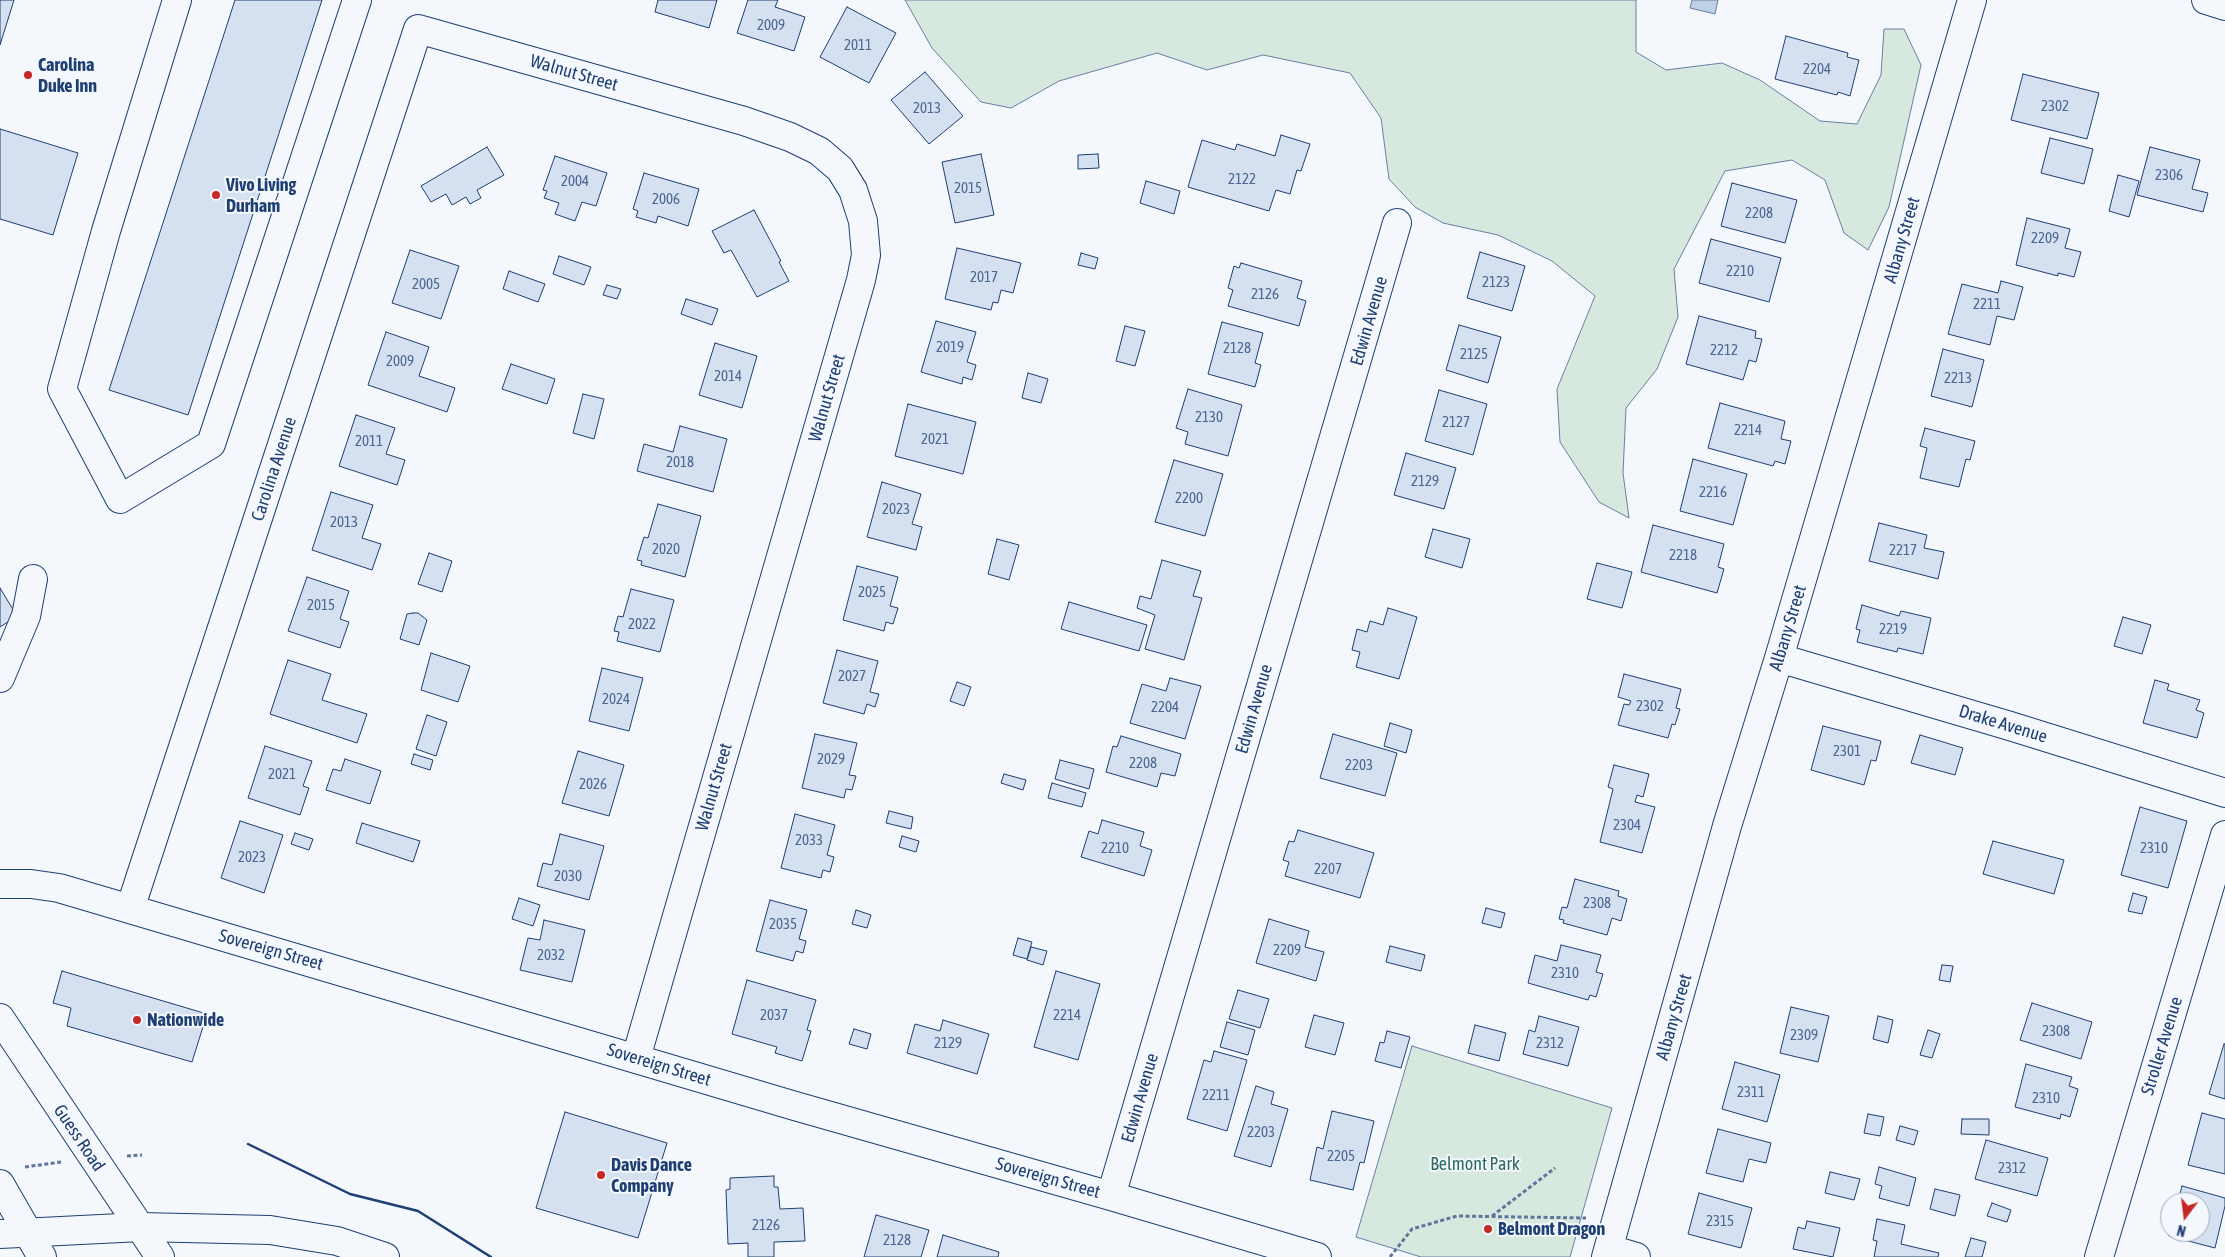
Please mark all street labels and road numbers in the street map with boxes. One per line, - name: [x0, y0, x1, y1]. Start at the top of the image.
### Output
- street label: Walnut Street: [528, 50, 620, 96]
- street label: Albany Street: [1879, 194, 1925, 286]
- street label: Edwin Avenue: [1346, 274, 1392, 368]
- street label: Walnut Street: [804, 352, 850, 444]
- street label: Carolina Avenue: [247, 414, 301, 524]
- street label: Albany Street: [1765, 582, 1811, 674]
- street label: Edwin Avenue: [1231, 662, 1277, 756]
- street label: Drake Avenue: [1956, 700, 2050, 748]
- street label: Walnut Street: [691, 741, 737, 833]
- street label: Sovereign Street: [216, 925, 326, 975]
- street label: Albany Street: [1651, 971, 1697, 1063]
- street label: Stroller Avenue: [2137, 994, 2187, 1098]
- street label: Sovereign Street: [605, 1039, 713, 1091]
- street label: Edwin Avenue: [1117, 1051, 1163, 1145]
- street label: Guess Road: [49, 1100, 109, 1176]
- street label: Sovereign Street: [993, 1153, 1103, 1203]

